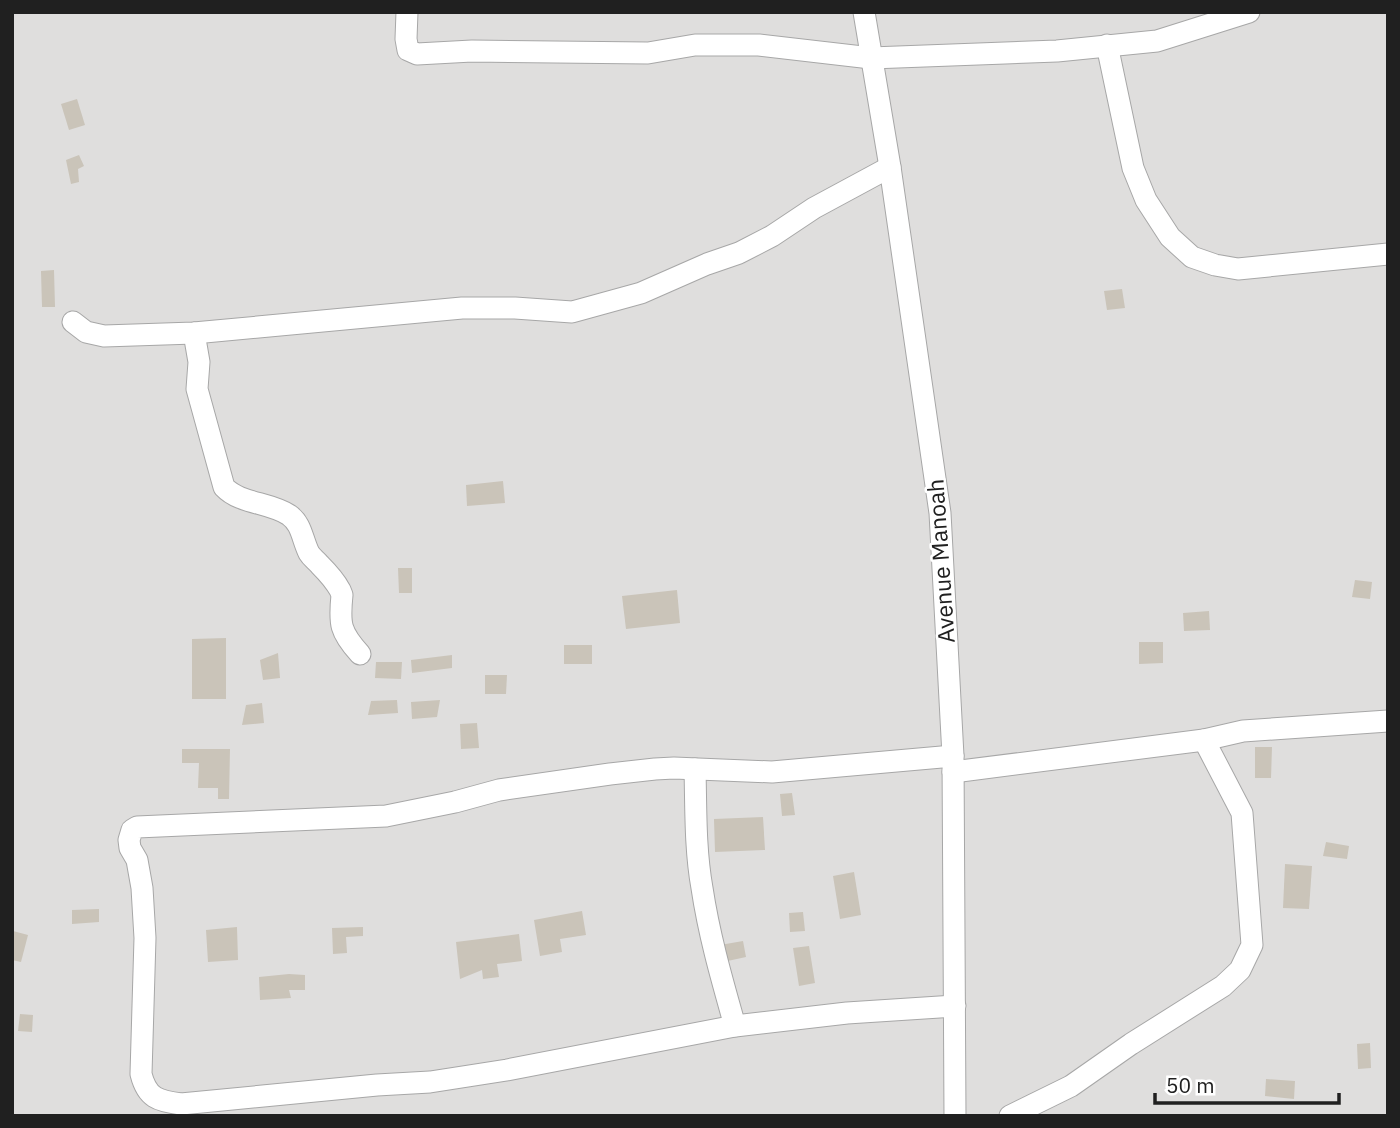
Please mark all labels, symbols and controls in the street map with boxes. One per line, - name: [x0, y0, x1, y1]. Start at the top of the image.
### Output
- street label: Avenue Manoah: [919, 478, 961, 644]
- scale bar: [1155, 1062, 1339, 1106]
- text: 50 m: [1166, 1071, 1215, 1099]

